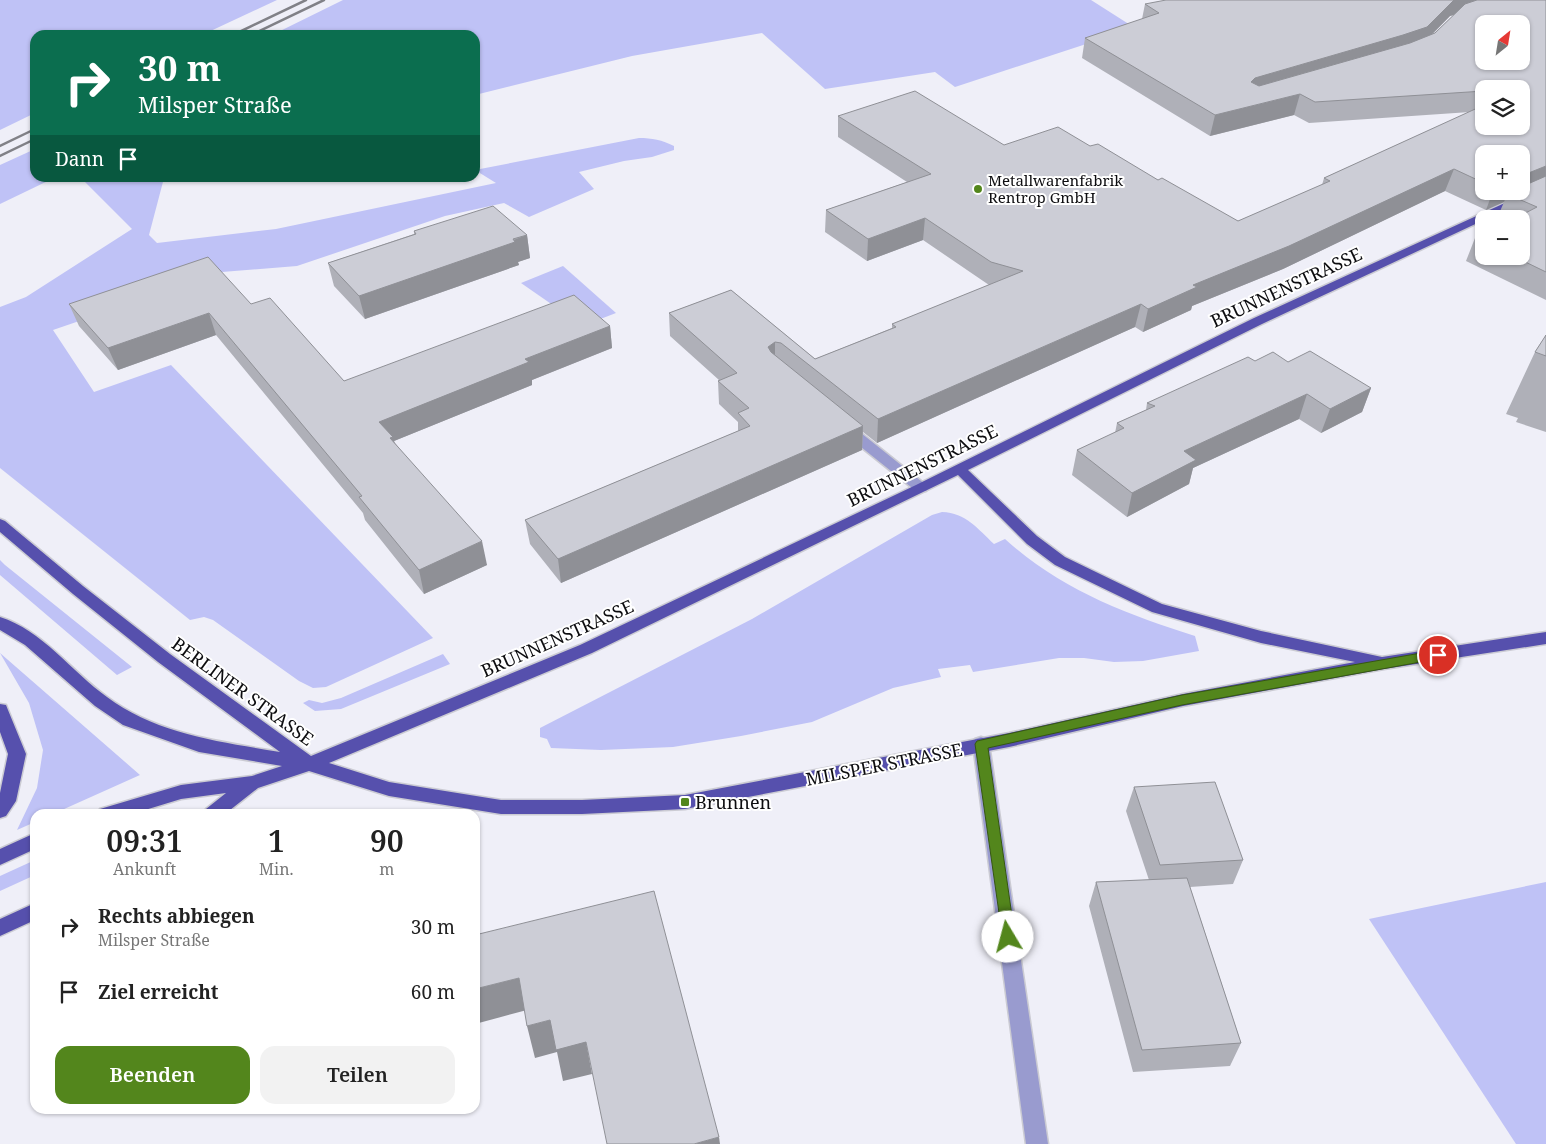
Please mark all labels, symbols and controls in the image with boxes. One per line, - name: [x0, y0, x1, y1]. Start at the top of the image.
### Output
- north arrow: [1475, 15, 1530, 70]
- map controls: [1475, 15, 1530, 265]
- text: 30 m: [138, 44, 221, 91]
- icon: right: [55, 50, 120, 115]
- button: layers: [1475, 80, 1530, 135]
- text: Milsper Straße: [138, 89, 292, 119]
- icon: arrive: [114, 145, 142, 173]
- button: +: [1475, 145, 1530, 200]
- text: Dann: [55, 146, 104, 172]
- place label: Metallwarenfabrik Rentrop GmbH: [988, 170, 1123, 207]
- marker: Metallwarenfabrik Rentrop GmbH: [972, 183, 984, 195]
- button: −: [1475, 210, 1530, 265]
- street label: BRUNNENSTRASSE: [1206, 241, 1366, 333]
- street label: BRUNNENSTRASSE: [843, 418, 1001, 512]
- street label: BRUNNENSTRASSE: [477, 594, 637, 682]
- street label: BERLINER STRASSE: [167, 631, 319, 751]
- pin: [1417, 634, 1459, 676]
- icon: arrive: [1424, 641, 1452, 669]
- street label: MILSPER STRASSE: [804, 737, 964, 791]
- place label: Brunnen: [695, 790, 772, 814]
- marker: Brunnen: [679, 796, 691, 808]
- text: 09:31: [106, 820, 183, 861]
- text: 1: [268, 820, 285, 861]
- text: 90: [370, 820, 404, 861]
- text: Ankunft: [113, 858, 176, 880]
- text: Min.: [259, 858, 294, 880]
- text: m: [379, 858, 394, 880]
- text: Rechts abbiegen: [98, 903, 255, 929]
- position arrow: [981, 910, 1033, 962]
- icon: right: [55, 913, 83, 941]
- text: 30 m: [411, 914, 455, 940]
- text: Milsper Straße: [98, 929, 210, 951]
- icon: arrive: [55, 978, 83, 1006]
- text: Ziel erreicht: [98, 979, 219, 1005]
- text: 60 m: [411, 979, 455, 1005]
- button: Beenden: [55, 1046, 250, 1104]
- button: Teilen: [260, 1046, 455, 1104]

